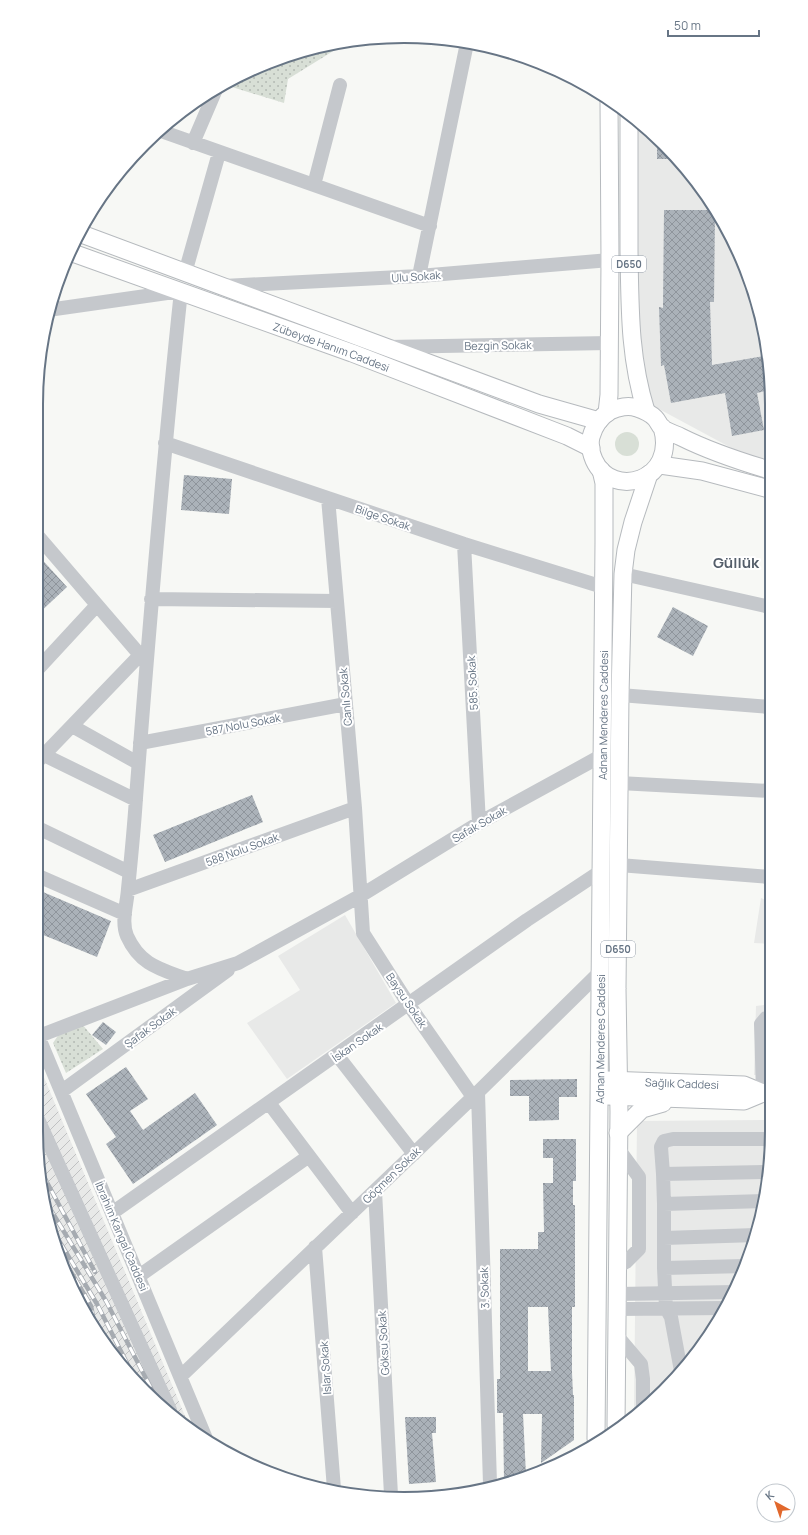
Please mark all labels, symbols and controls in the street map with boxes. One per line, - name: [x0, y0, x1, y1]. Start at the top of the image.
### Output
- scale bar: [668, 12, 759, 38]
- text: 50 m: [674, 17, 701, 34]
- road number: D650: [612, 256, 646, 272]
- street label: Ulu Sokak: [391, 267, 442, 285]
- street label: Zübeyde Hanım Caddesi: [271, 318, 392, 374]
- street label: Bezgin Sokak: [464, 337, 532, 353]
- street label: Bilge Sokak: [353, 501, 413, 534]
- district label: Güllük: [713, 552, 760, 573]
- street label: Adnan Menderes Caddesi: [594, 650, 611, 780]
- street label: 585. Sokak: [463, 655, 481, 711]
- street label: Canlı Sokak: [335, 667, 355, 727]
- street label: 587 Nolu Sokak: [204, 709, 282, 739]
- street label: Safak Sokak: [449, 802, 510, 846]
- street label: 588 Nolu Sokak: [203, 829, 281, 869]
- road number: D650: [601, 941, 635, 957]
- street label: Baysu Sokak: [383, 970, 431, 1031]
- street label: Adnan Menderes Caddesi: [591, 974, 608, 1104]
- street label: Şafak Sokak: [121, 1003, 179, 1051]
- street label: İskan Sokak: [329, 1019, 386, 1065]
- street label: Sağlık Caddesi: [645, 1074, 719, 1092]
- street label: Göçmen Sokak: [359, 1143, 424, 1206]
- street label: İbrahim Kangal Caddesi: [92, 1179, 152, 1293]
- street label: 3. Sokak: [476, 1267, 492, 1309]
- street label: Göksu Sokak: [374, 1310, 392, 1376]
- street label: Islar Sokak: [316, 1340, 334, 1395]
- north arrow: [756, 1483, 796, 1523]
- text: K: [762, 1486, 777, 1503]

